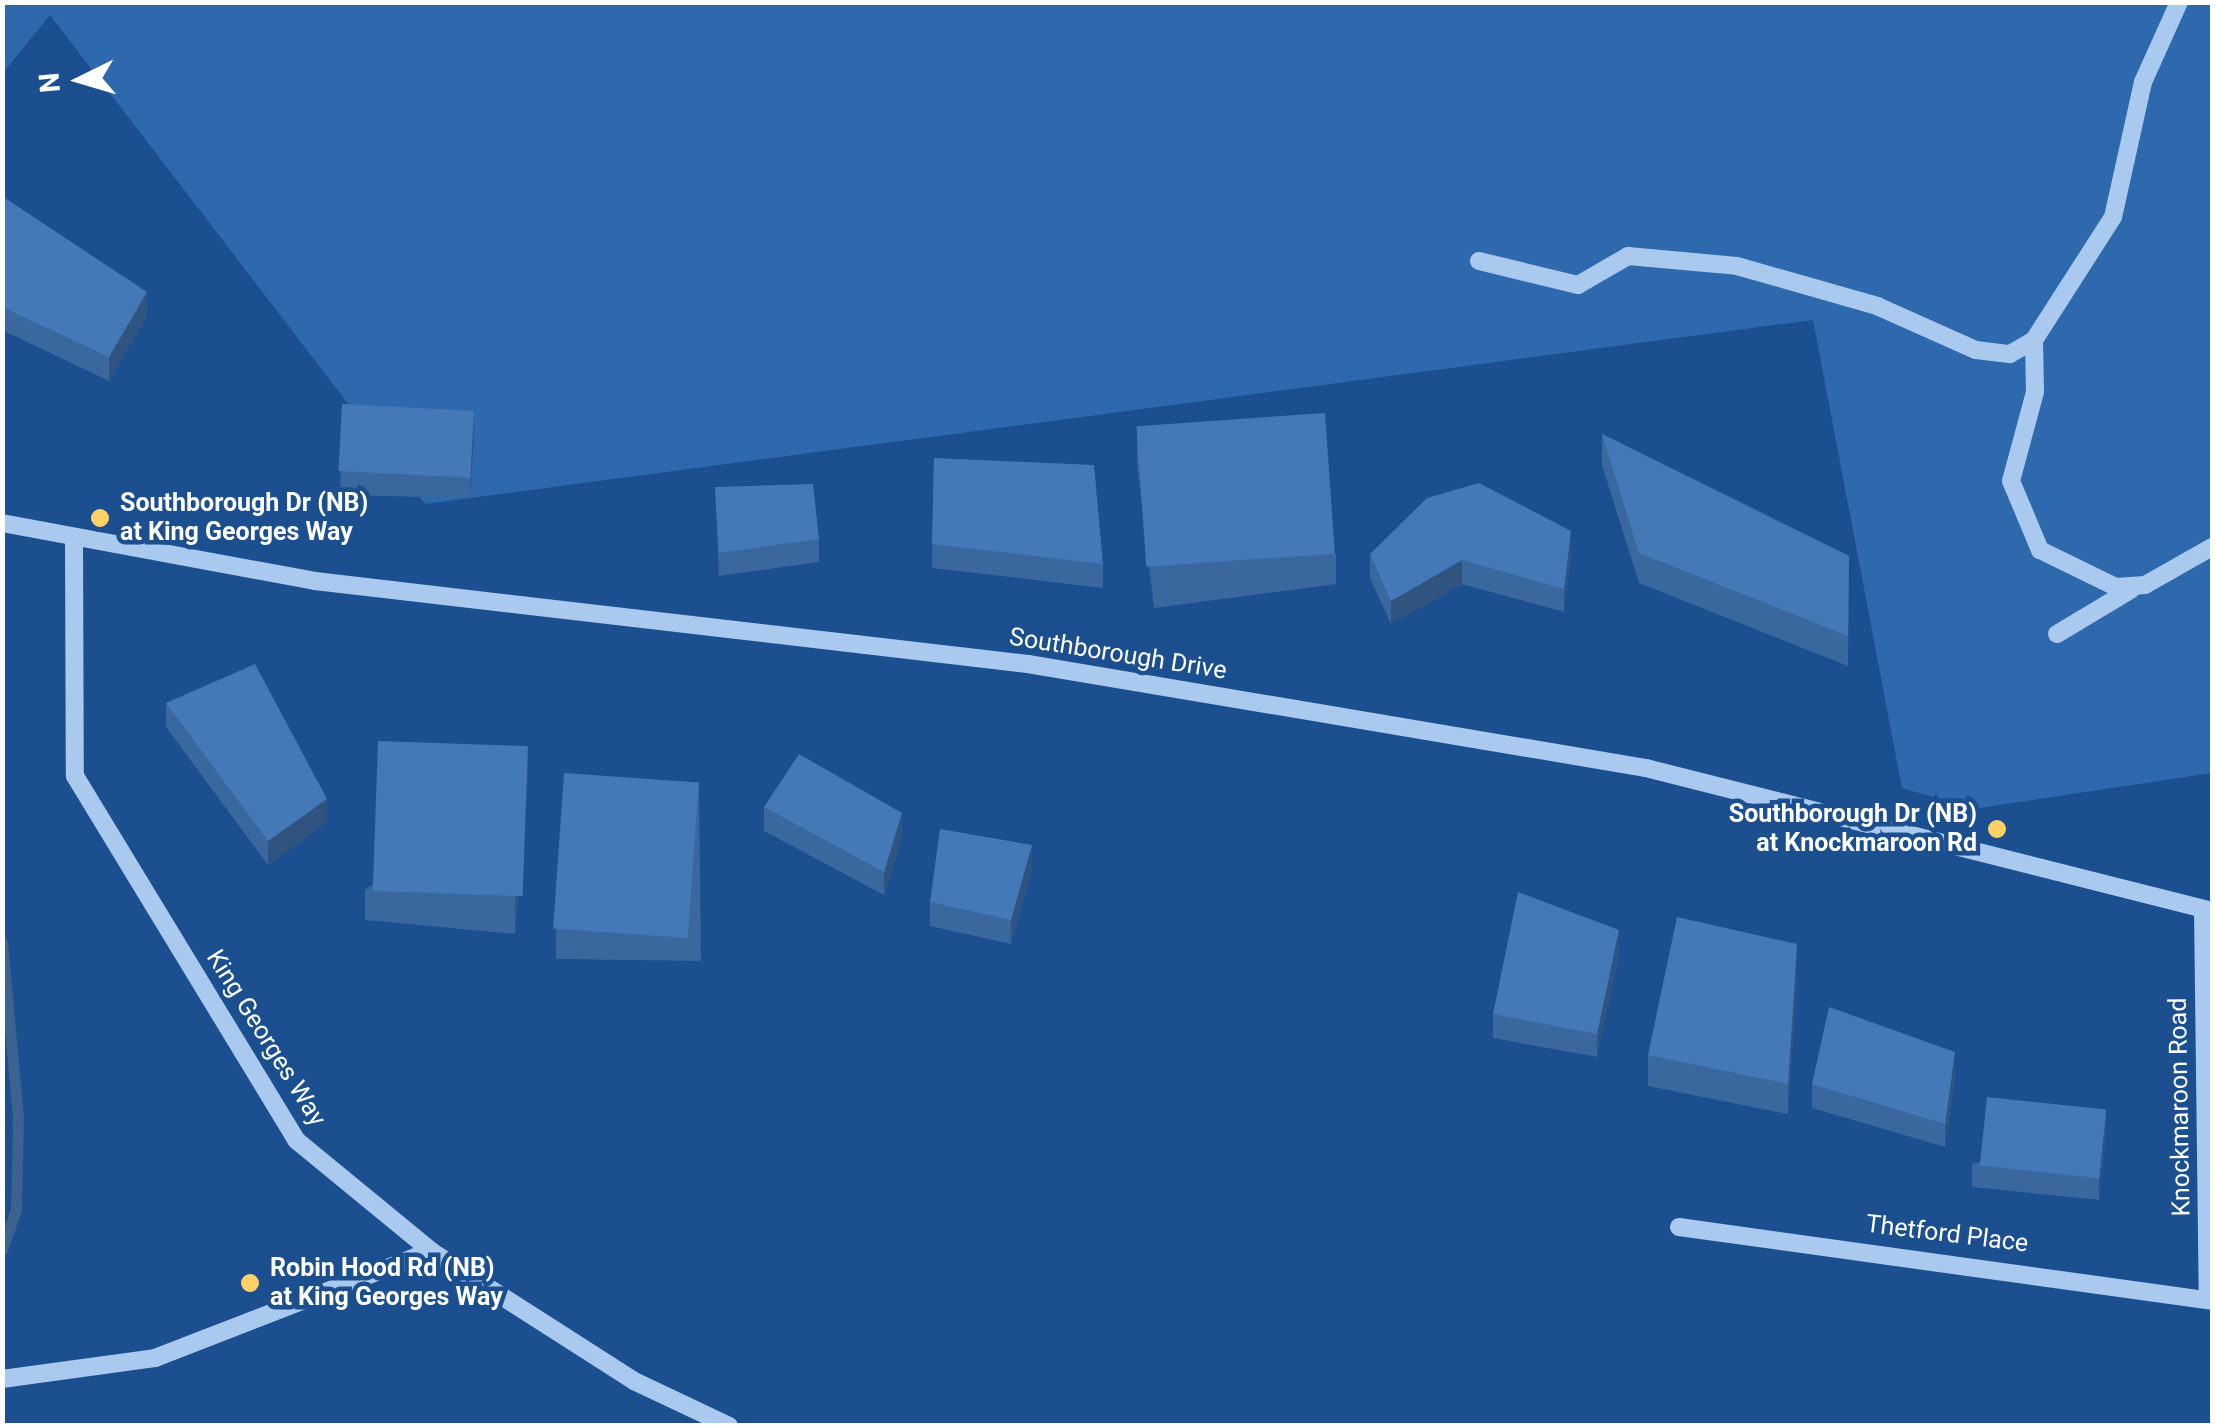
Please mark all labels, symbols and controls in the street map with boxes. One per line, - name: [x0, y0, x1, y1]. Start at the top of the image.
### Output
- north arrow: [30, 30, 130, 130]
- text: N: [32, 71, 67, 94]
- place label: Southborough Dr (NB) at King Georges Way: [120, 489, 368, 548]
- marker: Southborough Dr (NB) at King Georges Way: [89, 507, 111, 529]
- street label: Southborough Drive: [1007, 622, 1229, 686]
- place label: Southborough Dr (NB) at Knockmaroon Rd: [1729, 800, 1977, 859]
- marker: Southborough Dr (NB) at Knockmaroon Rd: [1986, 818, 2008, 840]
- street label: King Georges Way: [200, 944, 332, 1132]
- street label: Knockmaroon Road: [2163, 997, 2197, 1217]
- street label: Thetford Place: [1864, 1209, 2030, 1259]
- place label: Robin Hood Rd (NB) at King Georges Way: [270, 1254, 503, 1313]
- marker: Robin Hood Rd (NB) at King Georges Way: [239, 1272, 261, 1294]

